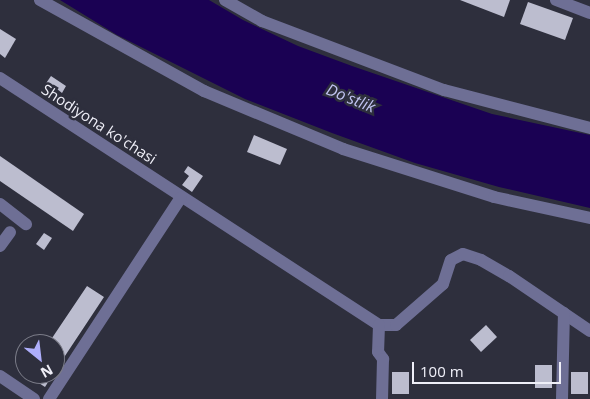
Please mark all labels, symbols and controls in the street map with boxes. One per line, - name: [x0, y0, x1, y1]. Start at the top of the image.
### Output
- street label: Shodiyona ko'chasi: [38, 80, 160, 168]
- water label: Do'stlik: [324, 80, 378, 116]
- north arrow: [15, 334, 65, 384]
- scale bar: [415, 352, 564, 384]
- text: N: [37, 361, 57, 383]
- text: 100 m: [420, 361, 464, 381]

